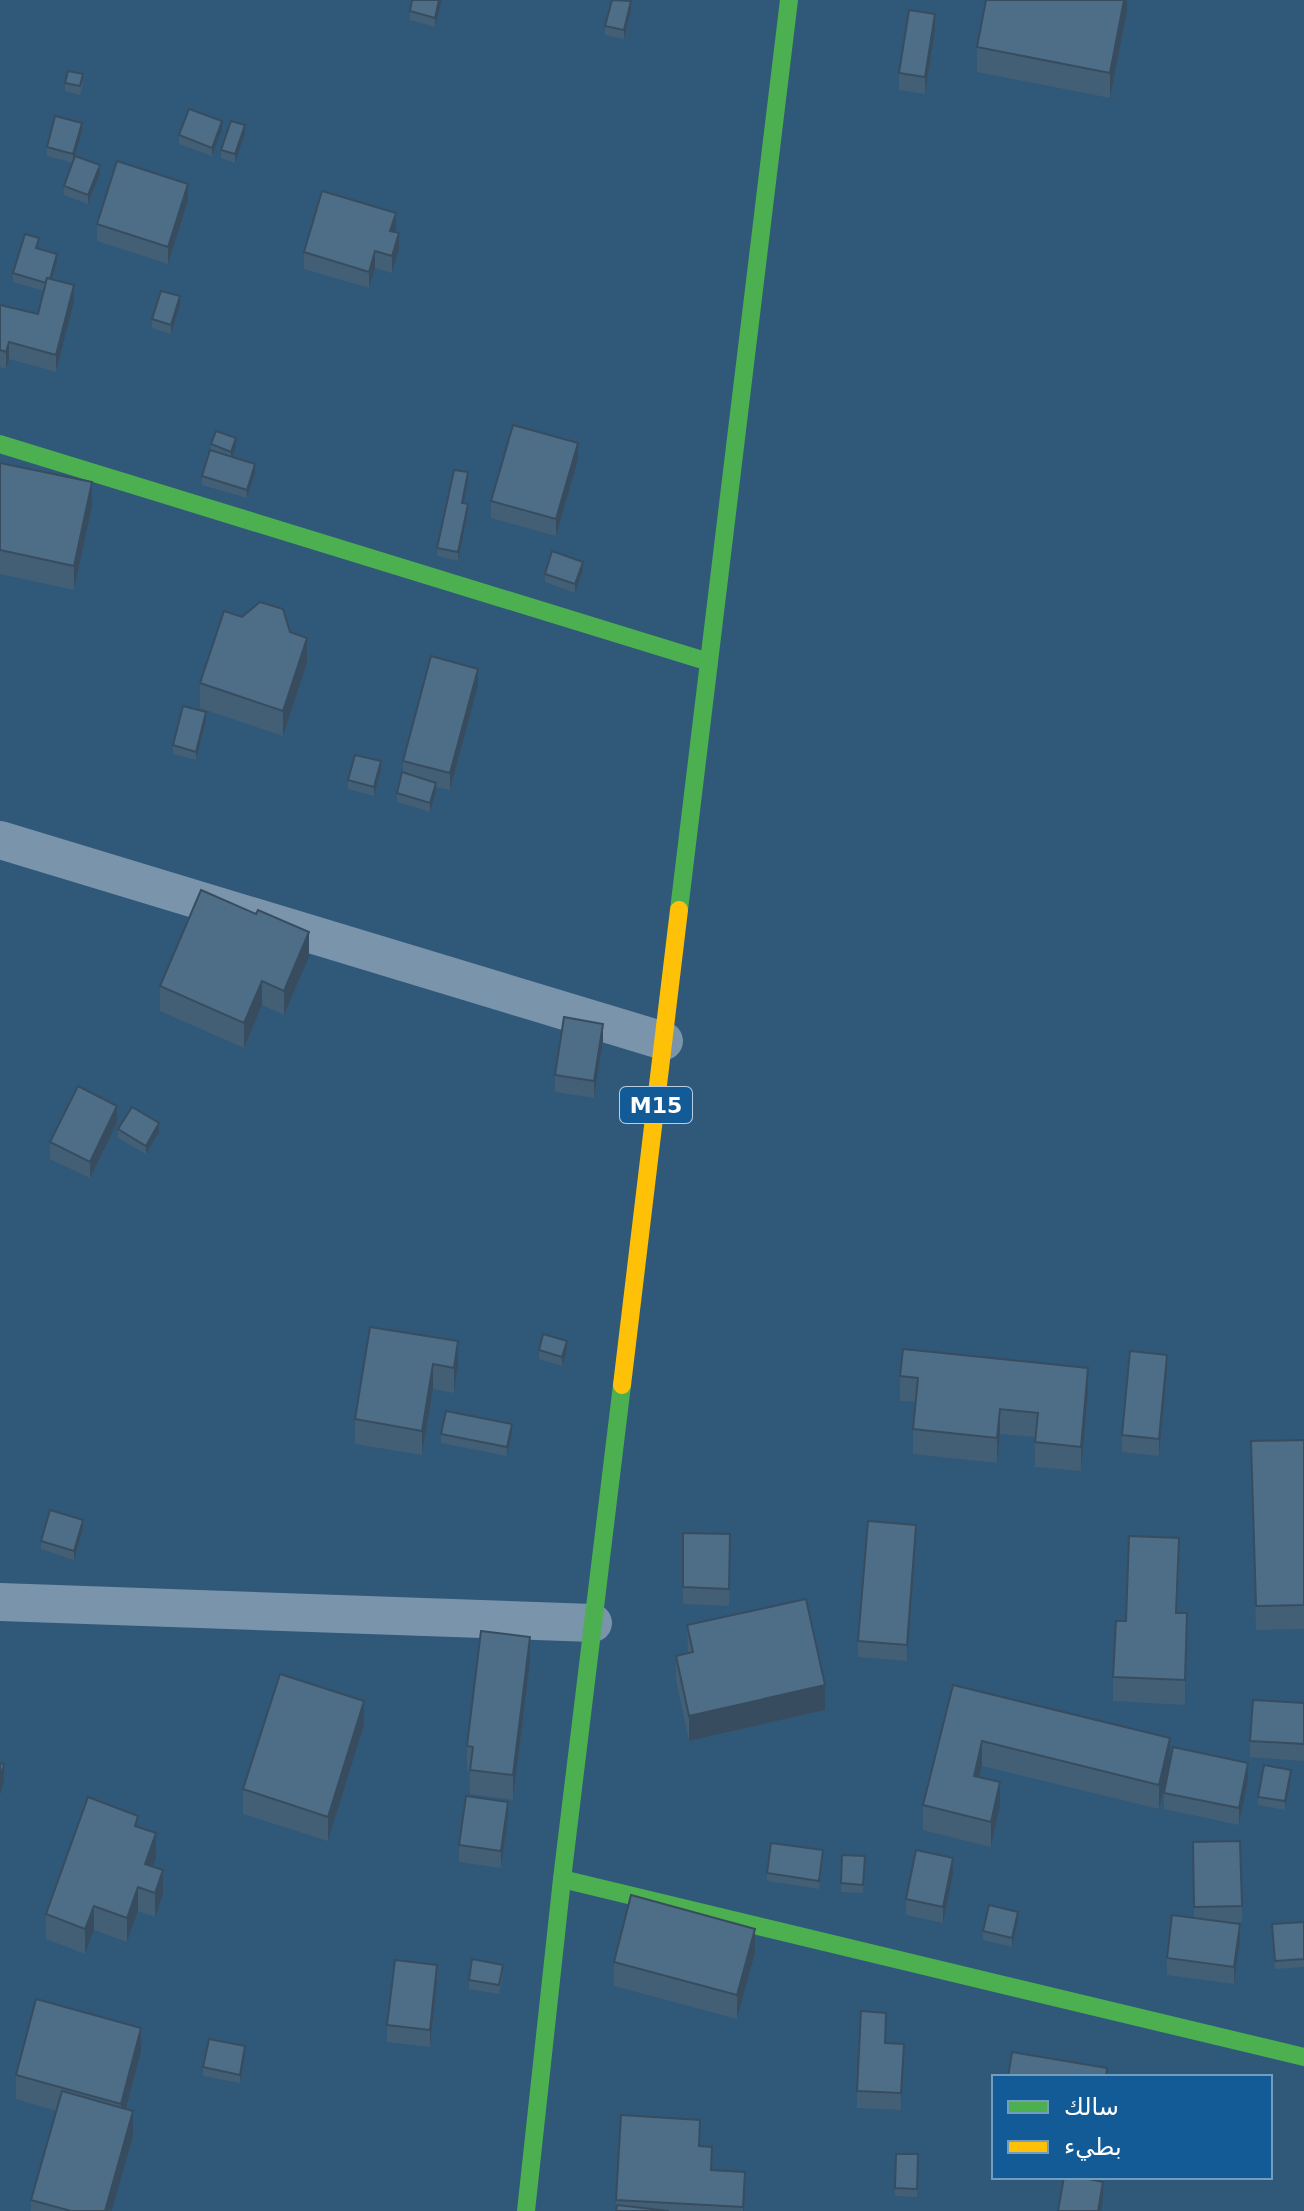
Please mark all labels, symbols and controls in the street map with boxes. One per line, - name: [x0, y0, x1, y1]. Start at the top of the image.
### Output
- road number: M15: [620, 1087, 692, 1123]
- legend: [992, 2075, 1272, 2179]
- text: سالك: [1064, 2093, 1119, 2121]
- text: بطيء: [1064, 2133, 1122, 2161]

